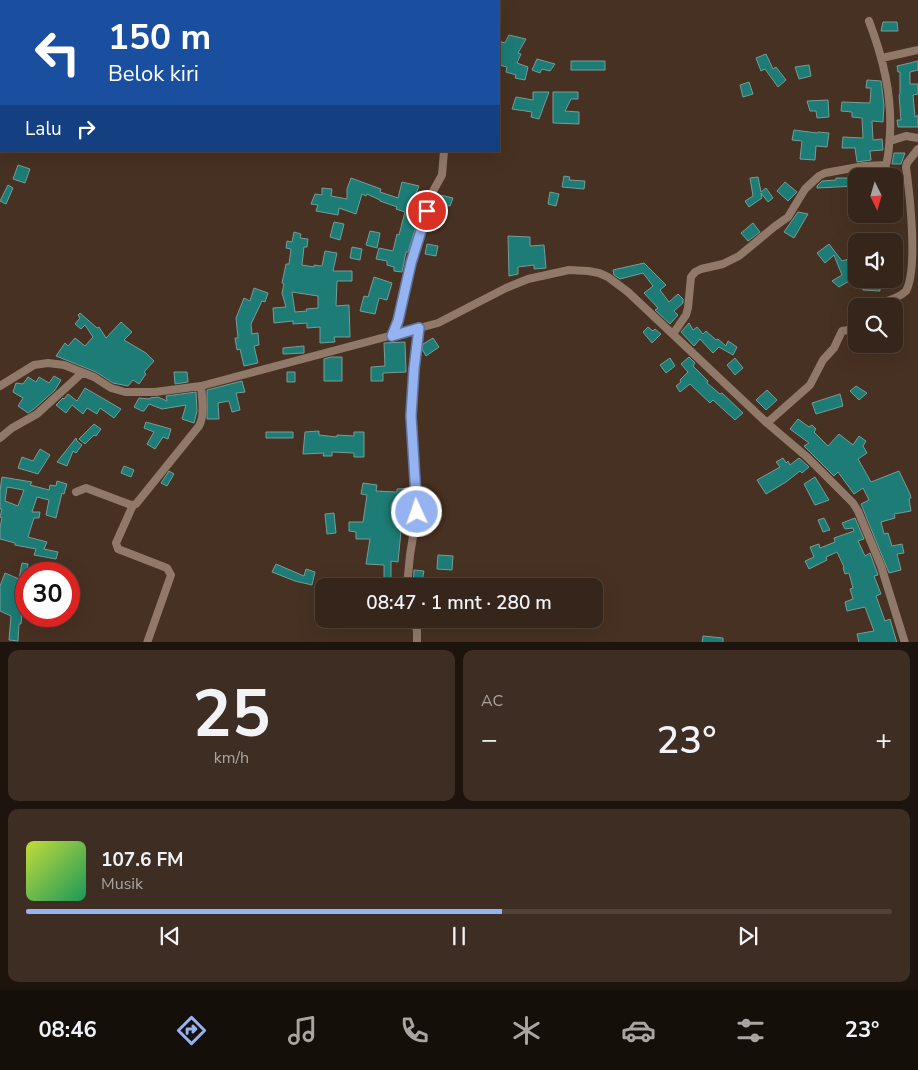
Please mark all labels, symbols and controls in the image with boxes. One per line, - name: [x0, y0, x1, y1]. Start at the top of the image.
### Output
- text: 150 m: [108, 14, 211, 61]
- icon: left: [25, 20, 90, 85]
- text: Belok kiri: [108, 59, 199, 89]
- icon: right: [72, 115, 100, 143]
- text: Lalu: [25, 116, 62, 142]
- north arrow: [848, 168, 902, 222]
- map controls: [848, 168, 903, 353]
- pin: [406, 190, 448, 232]
- icon: arrive: [413, 197, 441, 225]
- button: sound: [848, 233, 903, 288]
- button: search: [848, 298, 903, 353]
- position arrow: [390, 485, 442, 537]
- speed limit sign: 30: [15, 562, 80, 627]
- text: 08:47 · 1 mnt · 280 m: [366, 590, 552, 616]
- text: 25: [192, 670, 271, 759]
- text: AC: [481, 690, 503, 712]
- text: 23°: [657, 715, 716, 766]
- text: −: [481, 721, 498, 759]
- text: +: [875, 721, 892, 759]
- text: km/h: [214, 747, 249, 769]
- text: 107.6 FM: [101, 847, 184, 873]
- text: Musik: [101, 873, 143, 895]
- icon: previous: [156, 922, 184, 950]
- icon: pause: [445, 922, 473, 950]
- icon: next: [734, 922, 762, 950]
- icon: directions: [174, 1013, 209, 1048]
- icon: music: [285, 1013, 320, 1048]
- icon: phone: [397, 1013, 432, 1048]
- icon: climate: [509, 1013, 544, 1048]
- icon: car: [621, 1013, 656, 1048]
- icon: filters: [733, 1013, 768, 1048]
- text: 08:46: [38, 1015, 97, 1045]
- text: 23°: [845, 1015, 879, 1045]

